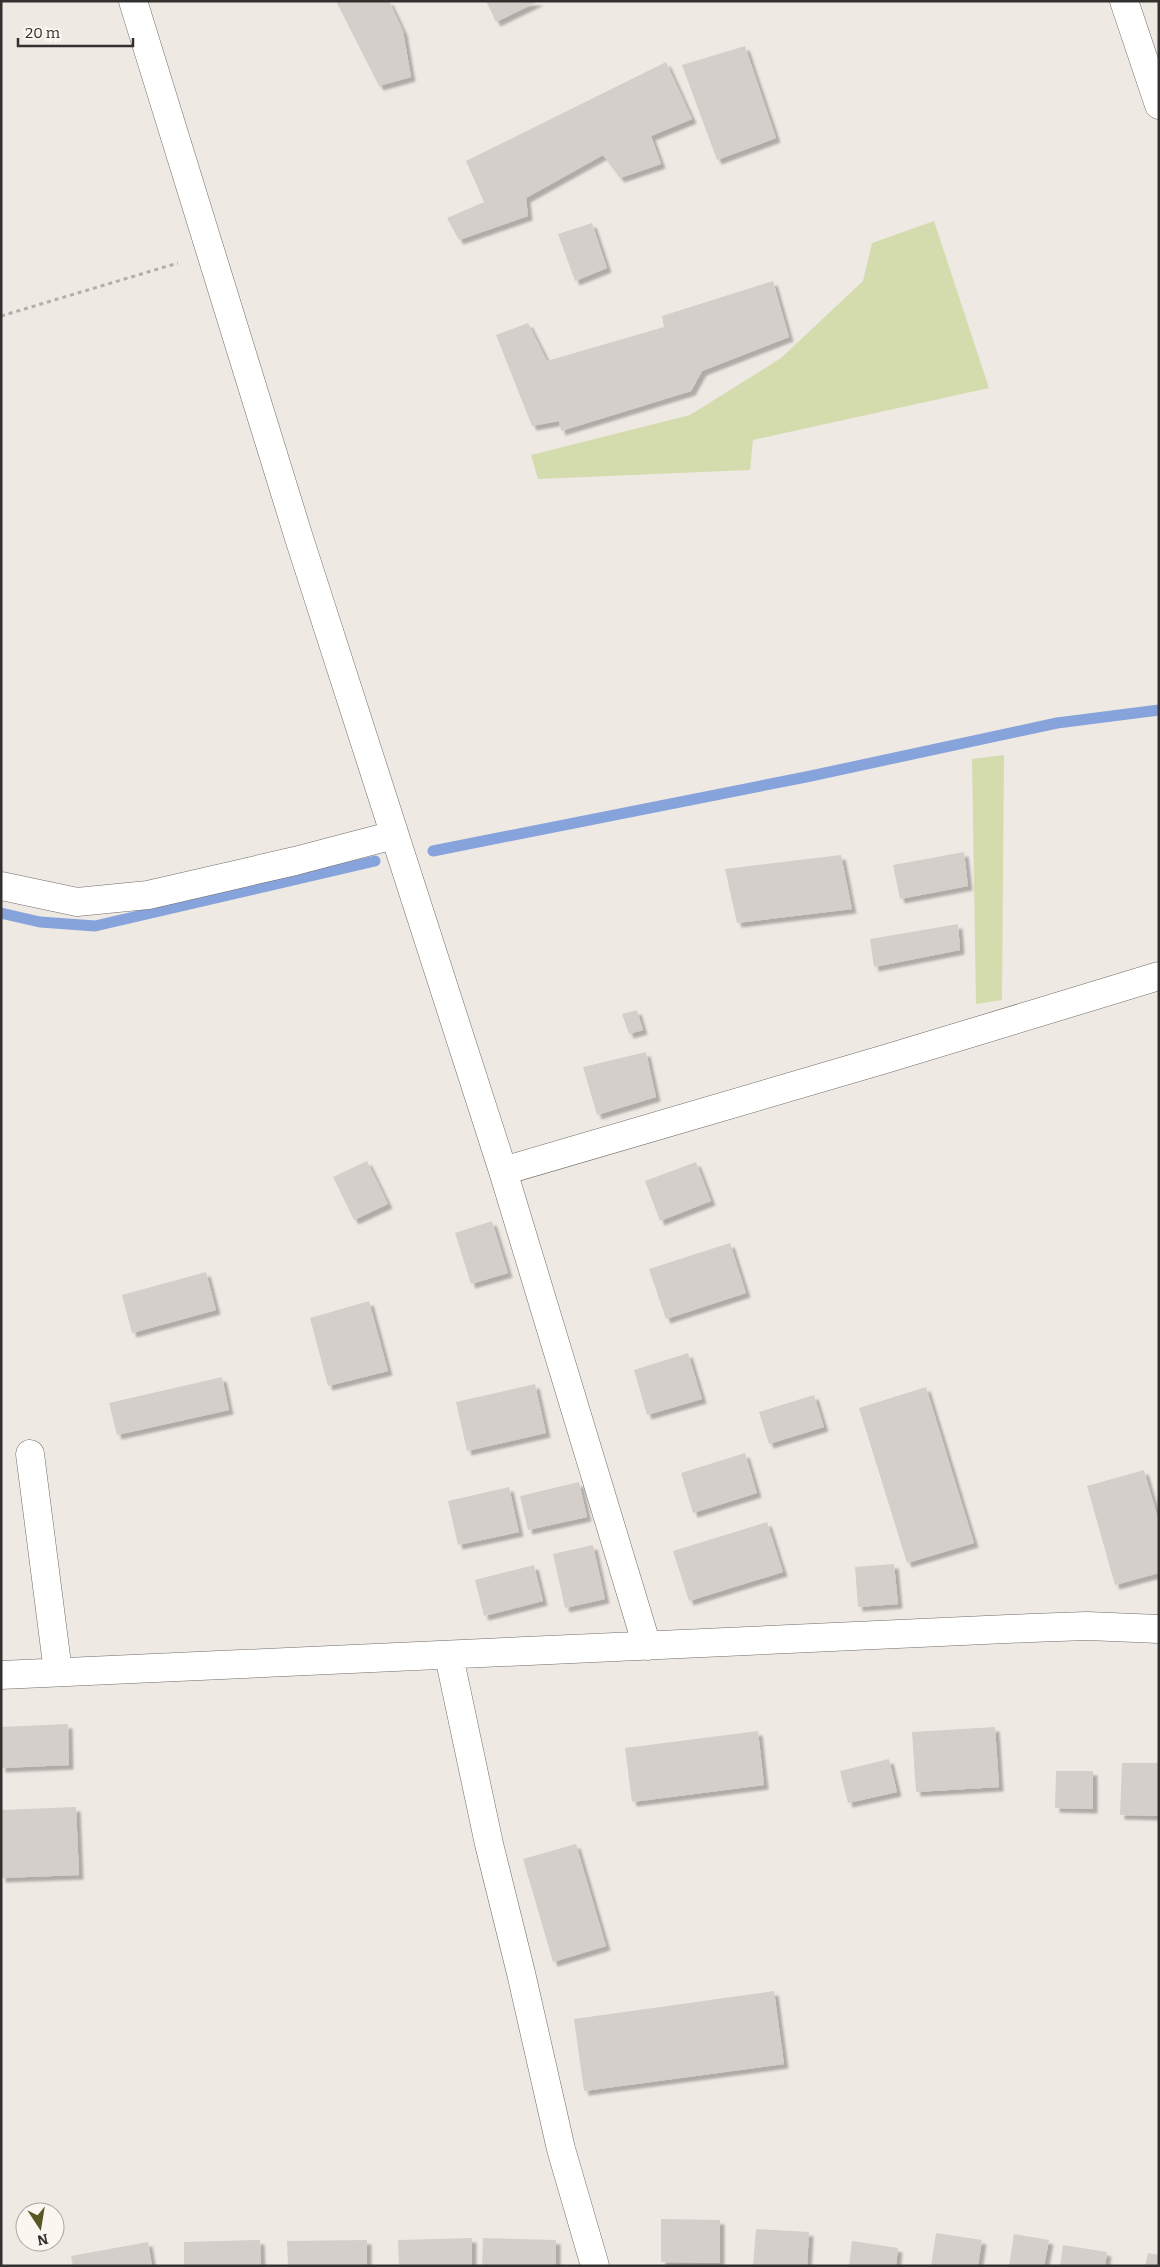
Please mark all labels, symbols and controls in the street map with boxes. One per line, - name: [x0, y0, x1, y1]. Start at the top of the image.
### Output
- scale bar: [18, 15, 132, 47]
- text: 20 m: [25, 24, 61, 42]
- north arrow: [15, 2202, 65, 2252]
- text: N: [35, 2230, 50, 2249]

